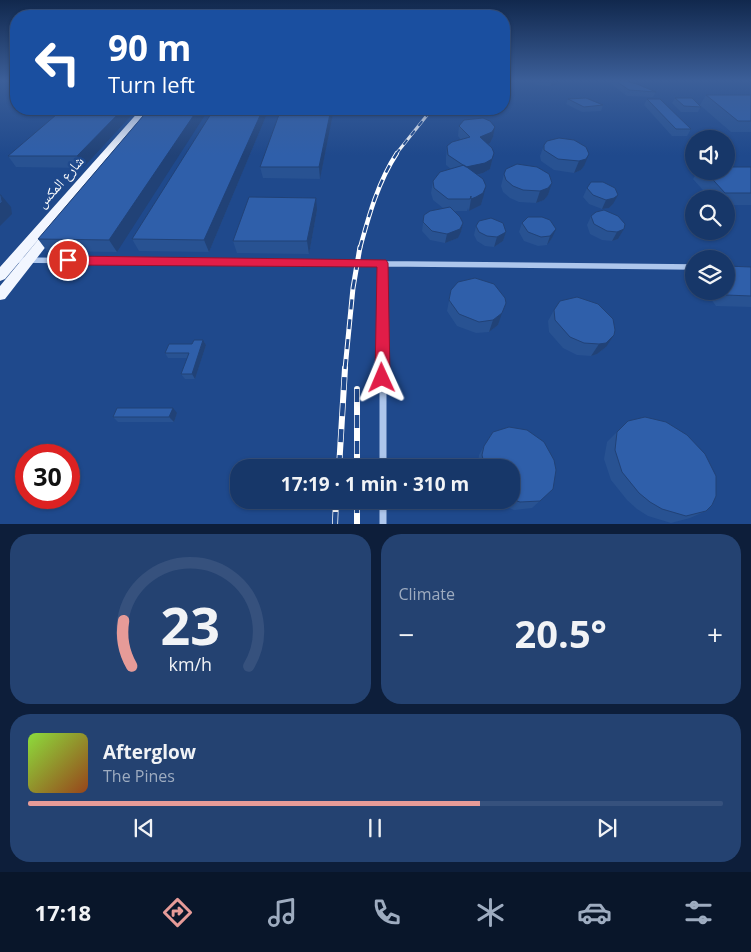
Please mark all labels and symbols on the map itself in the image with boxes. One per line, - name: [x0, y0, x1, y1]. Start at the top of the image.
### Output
- street label: شارع المكس: [32, 152, 88, 212]
- pin: [47, 239, 89, 281]
- position arrow: [355, 351, 407, 403]
- speed limit sign: 30: [15, 444, 80, 509]

